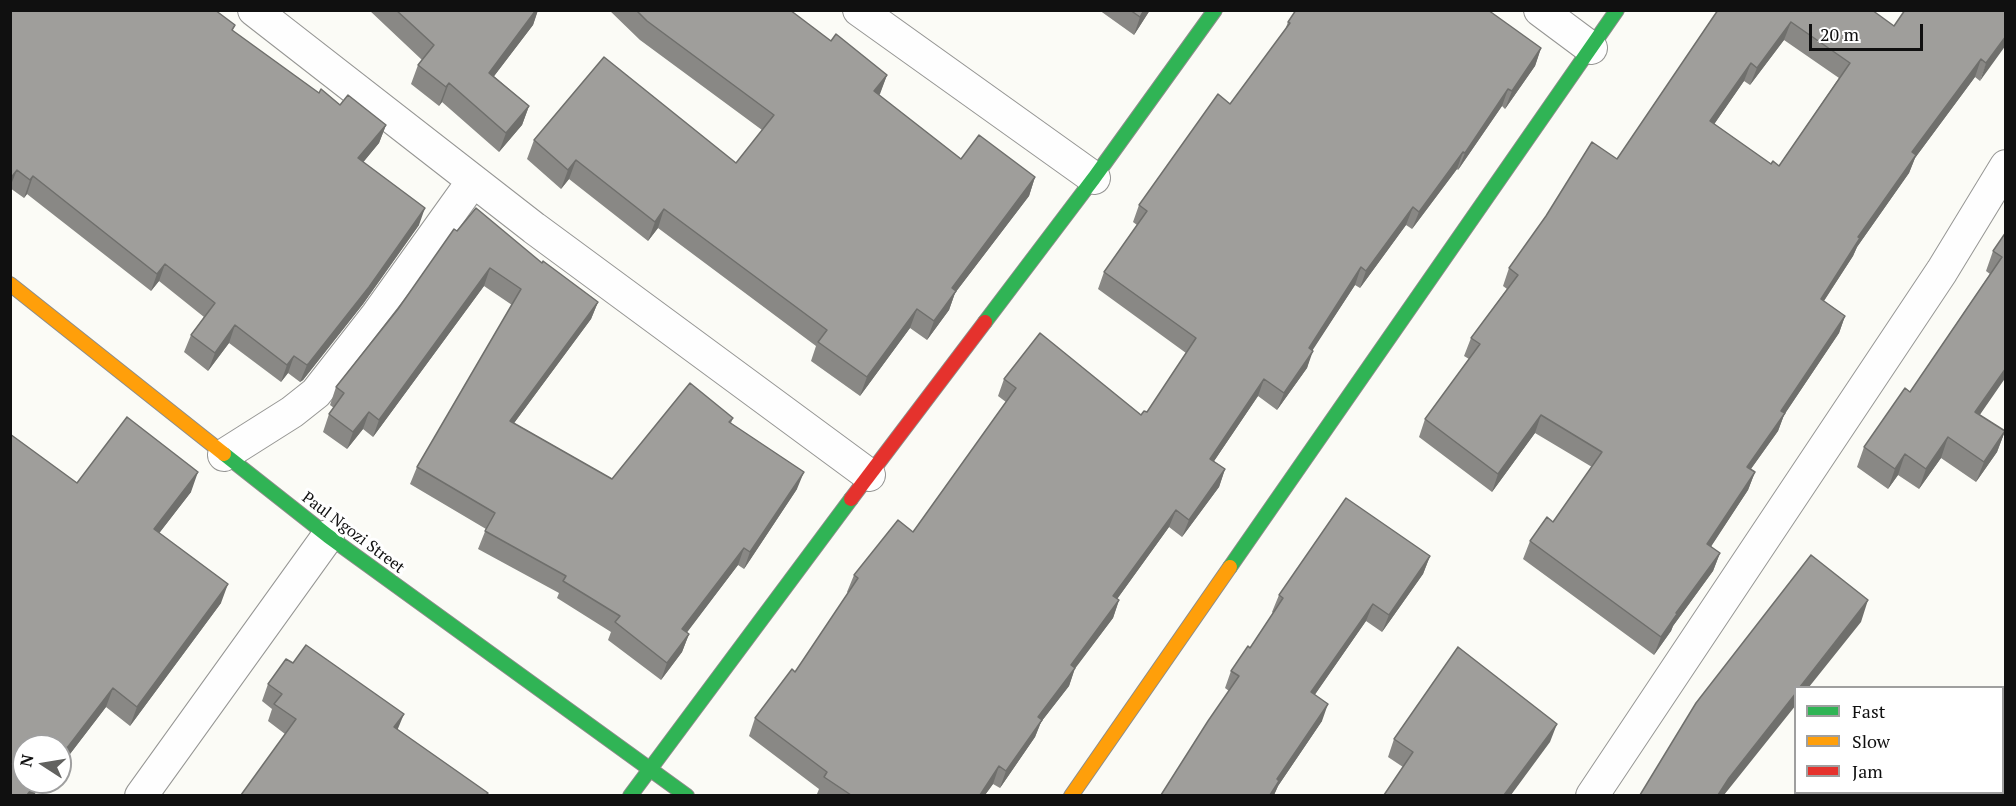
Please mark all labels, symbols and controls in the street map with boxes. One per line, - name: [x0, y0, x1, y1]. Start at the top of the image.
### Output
- scale bar: [1812, 12, 1926, 50]
- text: 20 m: [1820, 22, 1859, 46]
- street label: Paul Ngozi Street: [298, 488, 408, 578]
- legend: [1794, 686, 2004, 794]
- text: Fast: [1852, 699, 1885, 723]
- text: Slow: [1852, 729, 1890, 753]
- north arrow: [12, 734, 72, 794]
- text: N: [14, 752, 38, 769]
- text: Jam: [1852, 759, 1883, 783]

